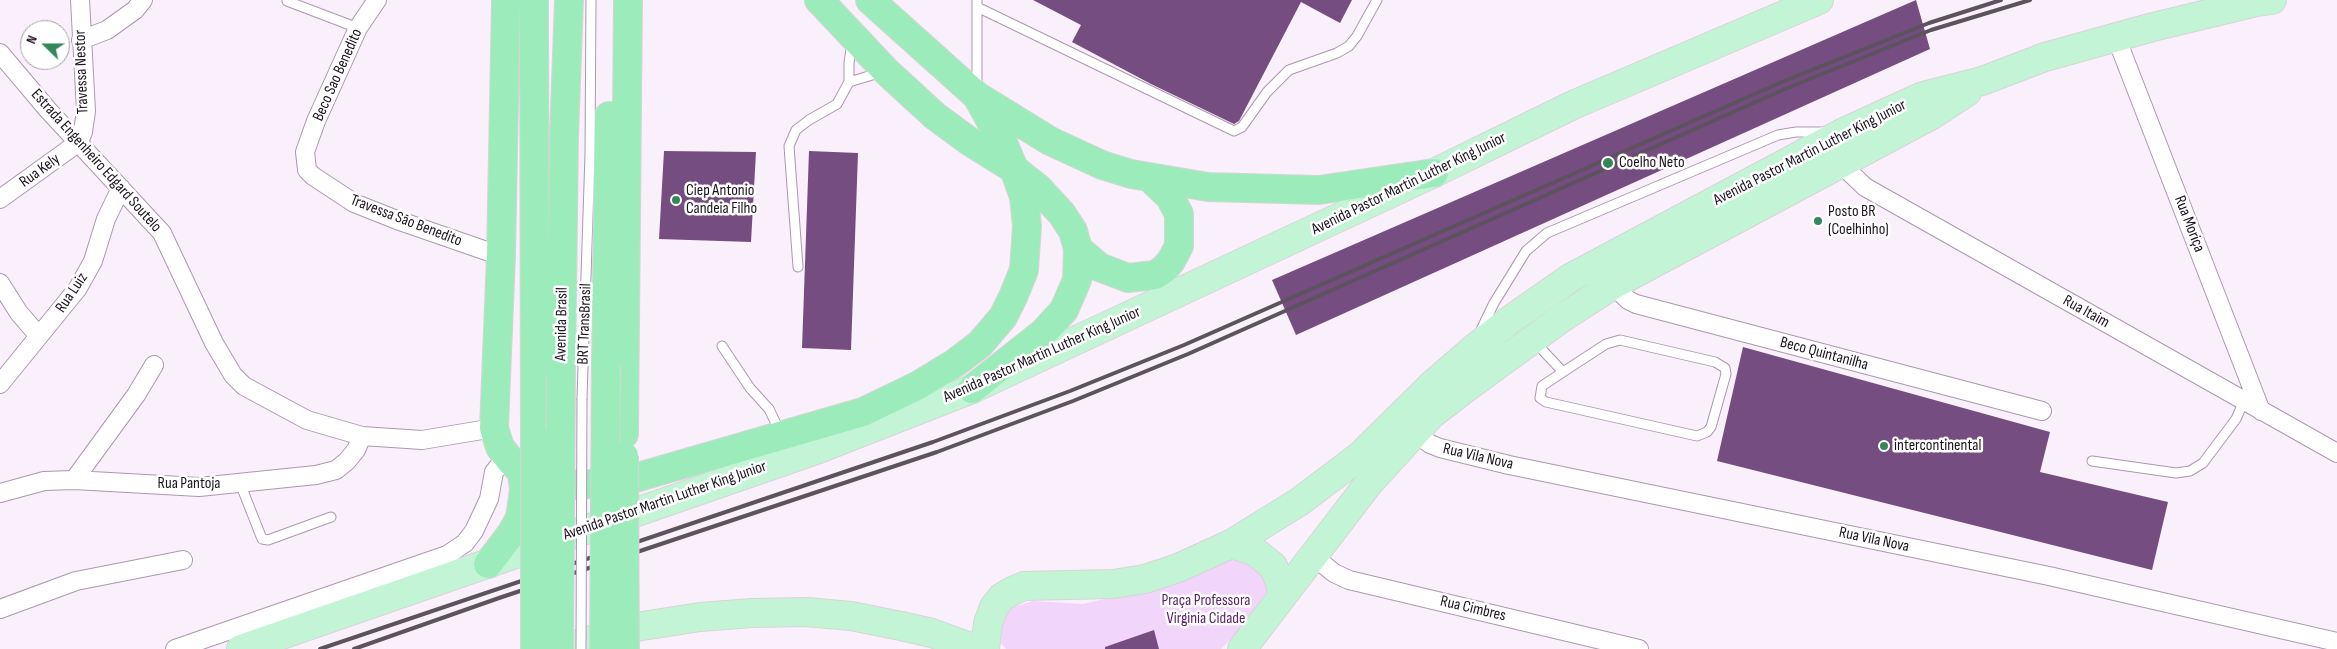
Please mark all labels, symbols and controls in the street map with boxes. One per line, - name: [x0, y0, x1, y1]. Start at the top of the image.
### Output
- north arrow: [20, 20, 70, 70]
- street label: Beco Sao Benedito: [309, 26, 367, 124]
- street label: Travessa Nestor: [71, 29, 93, 115]
- text: N: [22, 33, 41, 46]
- street label: Estrada Engenheiro Edgard Soutelo: [27, 85, 165, 237]
- street label: Avenida Pastor Martin Luther King Junior: [1710, 96, 1910, 210]
- street label: Avenida Pastor Martin Luther King Junior: [1309, 128, 1509, 240]
- street label: Rua Kely: [16, 150, 64, 192]
- place label: Coelho Neto: [1619, 153, 1685, 173]
- marker: Coelho Neto: [1601, 156, 1615, 170]
- place label: Ciep Antonio Candeia Filho: [686, 181, 757, 219]
- street label: Travessa Sāo Benedito: [347, 191, 465, 251]
- street label: Rua Moriça: [2169, 193, 2209, 255]
- marker: Ciep Antonio Candeia Filho: [670, 194, 682, 206]
- place label: Posto BR (Coelhinho): [1828, 202, 1889, 240]
- marker: Posto BR (Coelhinho): [1812, 215, 1824, 227]
- street label: Rua Luiz: [52, 269, 92, 317]
- street label: BRT TransBrasil: [574, 283, 596, 365]
- street label: Avenida Brasil: [552, 287, 572, 361]
- street label: Rua Itaim: [2059, 291, 2113, 333]
- street label: Avenida Pastor Martin Luther King Junior: [940, 303, 1144, 407]
- street label: Beco Quintanilha: [1778, 333, 1870, 375]
- place label: intercontinental: [1894, 436, 1981, 456]
- street label: Rua Vila Nova: [1441, 440, 1515, 474]
- marker: intercontinental: [1878, 440, 1890, 452]
- street label: Avenida Pastor Martin Luther King Junior: [561, 457, 769, 545]
- street label: Rua Pantoja: [158, 474, 220, 494]
- street label: Rua Vila Nova: [1837, 523, 1911, 557]
- park label: Praça Professora Virginia Cidade: [1162, 591, 1250, 629]
- street label: Rua Cimbres: [1438, 592, 1508, 626]

